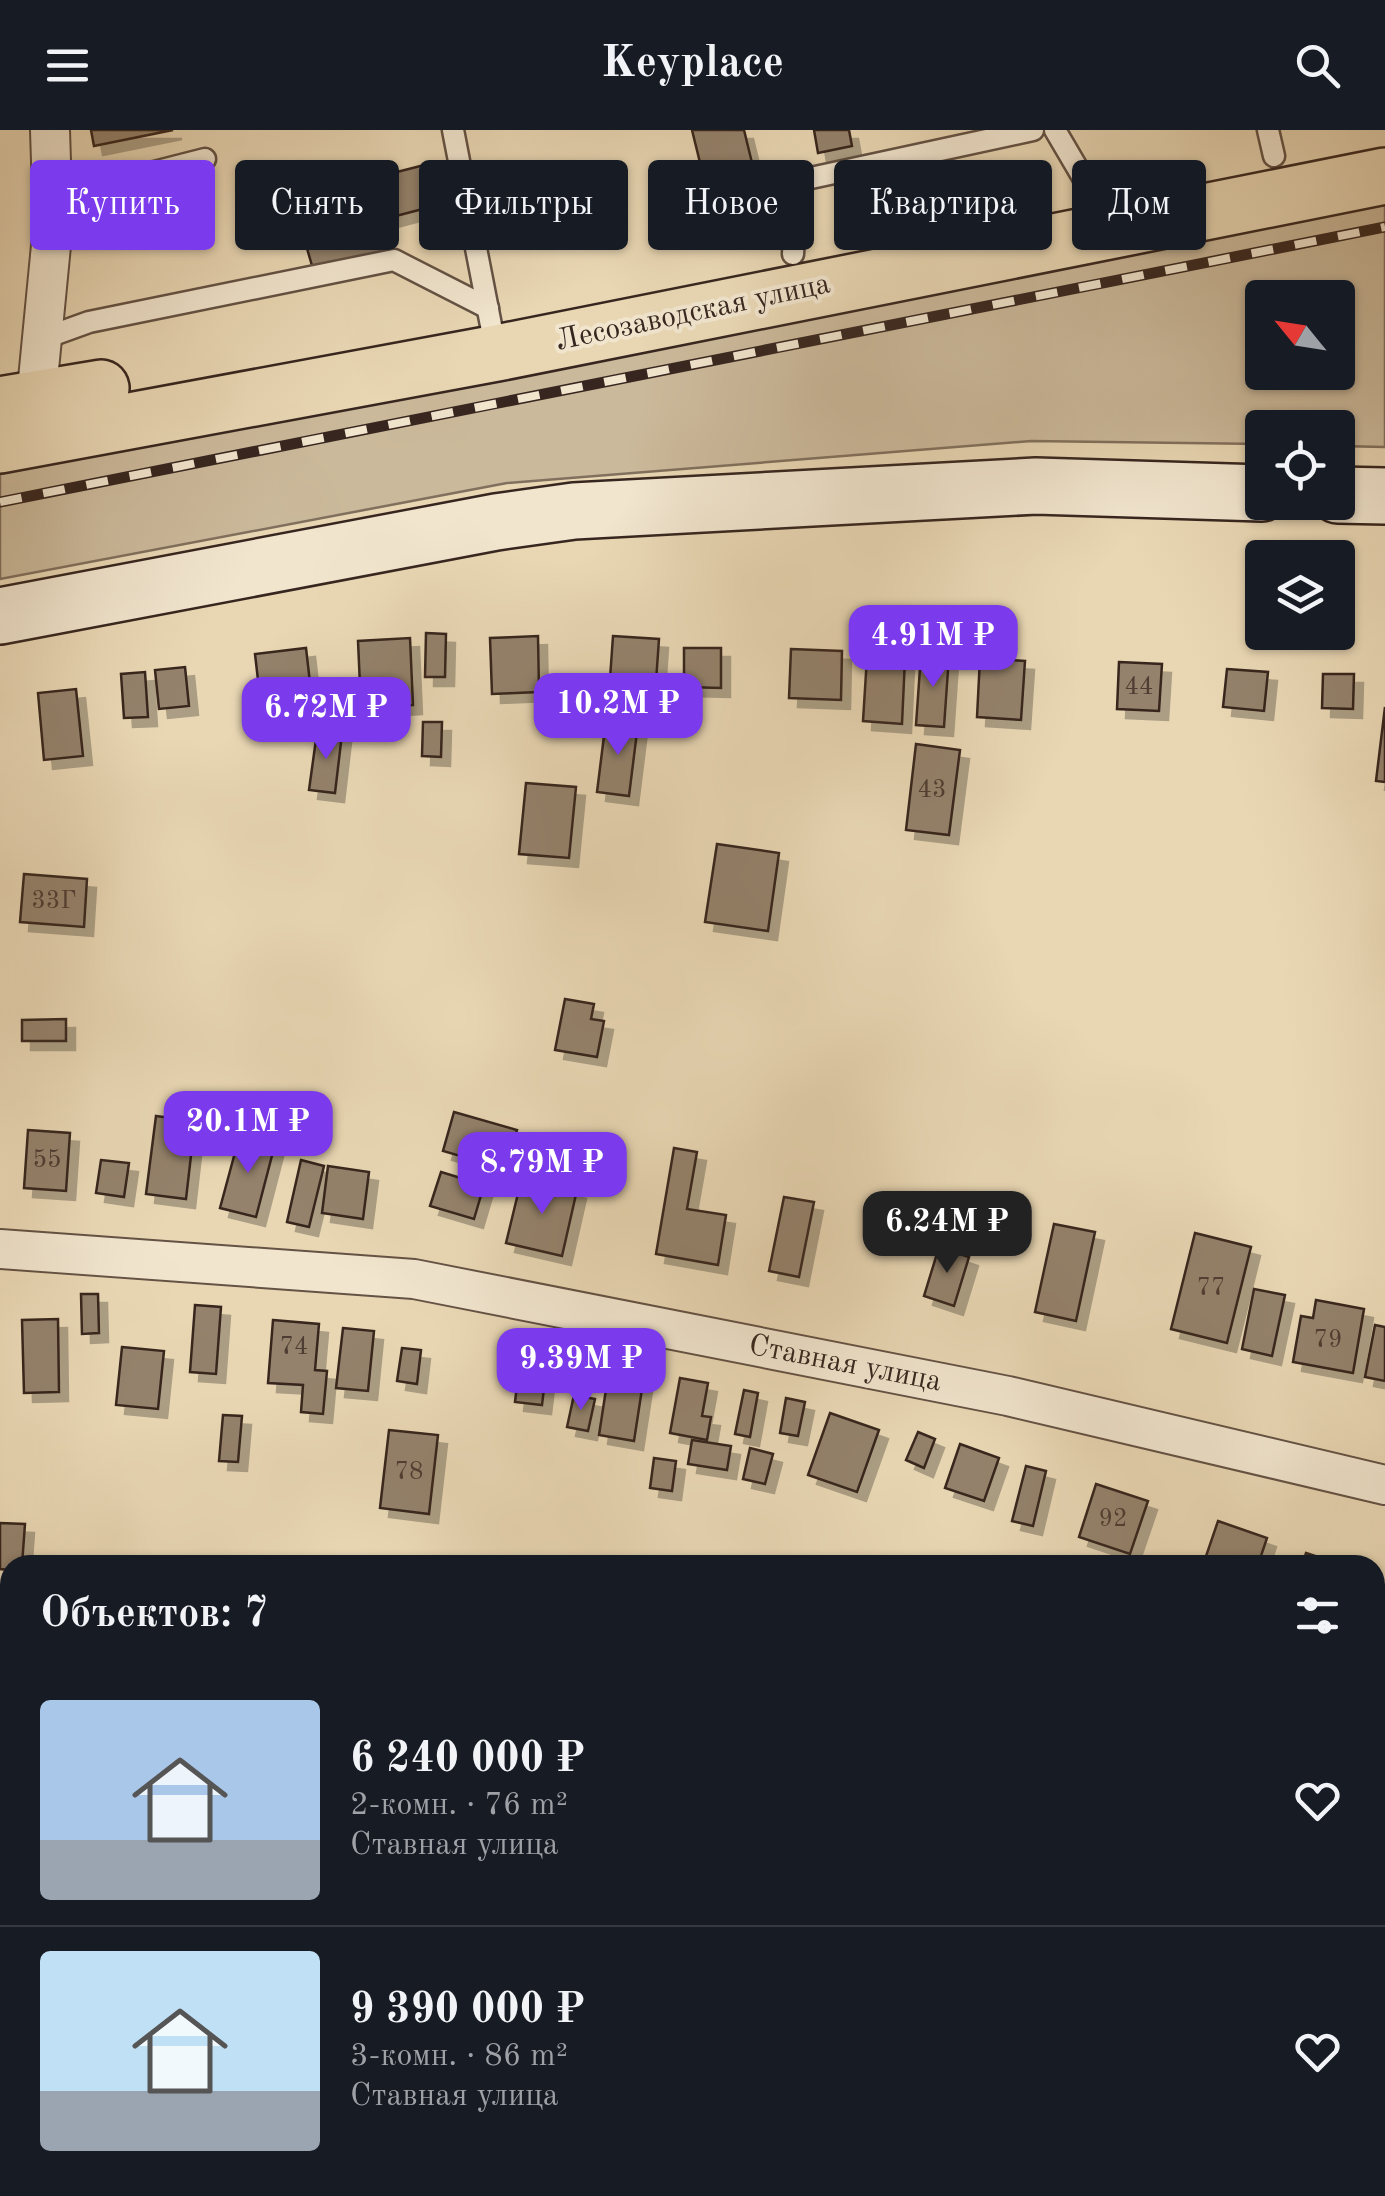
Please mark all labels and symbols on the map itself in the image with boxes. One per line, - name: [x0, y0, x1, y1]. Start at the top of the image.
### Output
- street label: Лесозаводская улица: [553, 269, 833, 357]
- north arrow: [1245, 280, 1355, 390]
- pin: 4.91M ₽: [841, 605, 1025, 690]
- pin: 10.2M ₽: [526, 673, 710, 758]
- house number: 44: [1124, 675, 1154, 700]
- pin: 6.72M ₽: [234, 677, 418, 762]
- house number: 43: [917, 778, 947, 803]
- house number: 33Г: [31, 889, 77, 914]
- pin: 20.1M ₽: [156, 1091, 340, 1176]
- pin: 8.79M ₽: [450, 1132, 634, 1217]
- house number: 55: [32, 1148, 62, 1173]
- pin: 6.24M ₽: [855, 1191, 1039, 1276]
- house number: 77: [1196, 1276, 1226, 1301]
- pin: 9.39M ₽: [489, 1328, 673, 1413]
- house number: 79: [1313, 1328, 1343, 1353]
- street label: Ставная улица: [746, 1331, 944, 1397]
- house number: 74: [279, 1335, 309, 1360]
- house number: 78: [394, 1460, 424, 1485]
- house number: 92: [1098, 1507, 1128, 1532]

